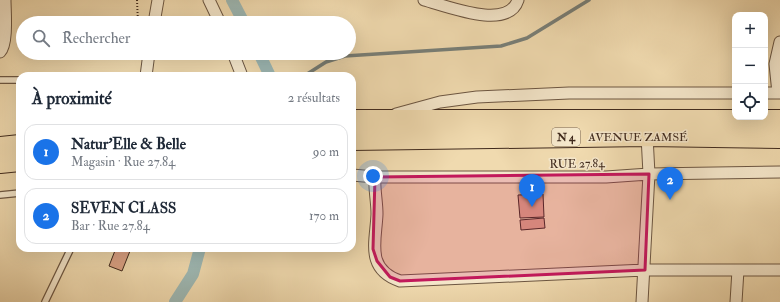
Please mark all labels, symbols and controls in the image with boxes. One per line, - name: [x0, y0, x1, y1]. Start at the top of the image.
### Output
- map controls: [732, 12, 768, 120]
- button: +: [732, 12, 768, 48]
- search box: [16, 16, 356, 60]
- icon: search: [30, 27, 52, 49]
- text: Rechercher: [62, 29, 130, 48]
- button: −: [732, 48, 768, 84]
- button: locate: [732, 84, 768, 120]
- text: À proximité: [32, 88, 112, 109]
- text: 2 résultats: [288, 90, 340, 106]
- road number: N 4: [552, 128, 580, 146]
- street label: AVENUE ZAMSÉ: [587, 130, 688, 145]
- text: Natur'Elle & Belle: [71, 135, 186, 154]
- text: 1: [44, 144, 48, 160]
- text: 90 m: [313, 144, 339, 160]
- text: Magasin · Rue 27.84: [71, 154, 175, 170]
- street label: RUE 27.84: [549, 156, 605, 172]
- your location: [363, 166, 383, 186]
- pin: 2: [657, 167, 683, 200]
- pin: 1: [519, 174, 545, 207]
- text: SEVEN CLASS: [71, 199, 176, 218]
- text: 2: [43, 208, 49, 224]
- text: 170 m: [309, 208, 339, 224]
- text: Bar · Rue 27.84: [71, 218, 150, 234]

